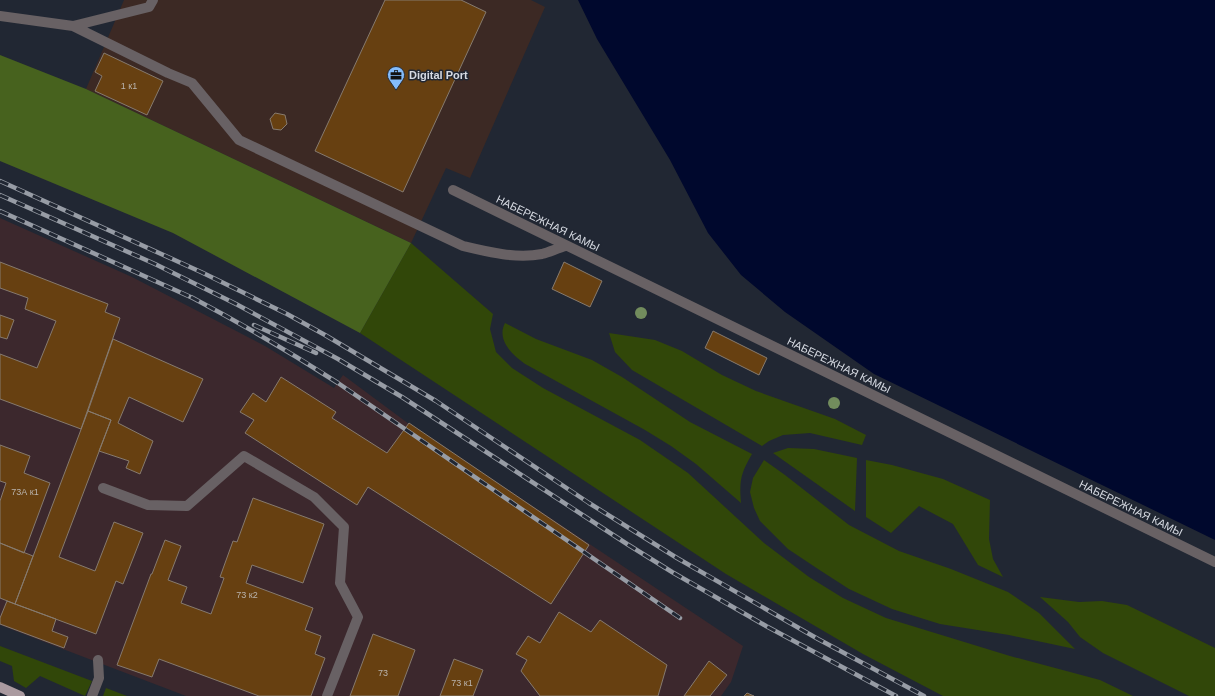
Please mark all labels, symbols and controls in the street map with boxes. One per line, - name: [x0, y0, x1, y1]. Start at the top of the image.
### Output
- office icon: Digital Port: [386, 65, 406, 90]
- place label: Digital Port: [409, 69, 468, 81]
- house number: 1 к1: [121, 81, 137, 91]
- street label: НАБЕРЕЖНАЯ КАМЫ: [494, 193, 602, 253]
- street label: НАБЕРЕЖНАЯ КАМЫ: [785, 335, 893, 395]
- street label: НАБЕРЕЖНАЯ КАМЫ: [1077, 478, 1185, 538]
- house number: 73А к1: [11, 487, 39, 497]
- house number: 73 к2: [236, 590, 258, 600]
- house number: 73: [378, 668, 388, 678]
- house number: 73 к1: [451, 678, 473, 688]

